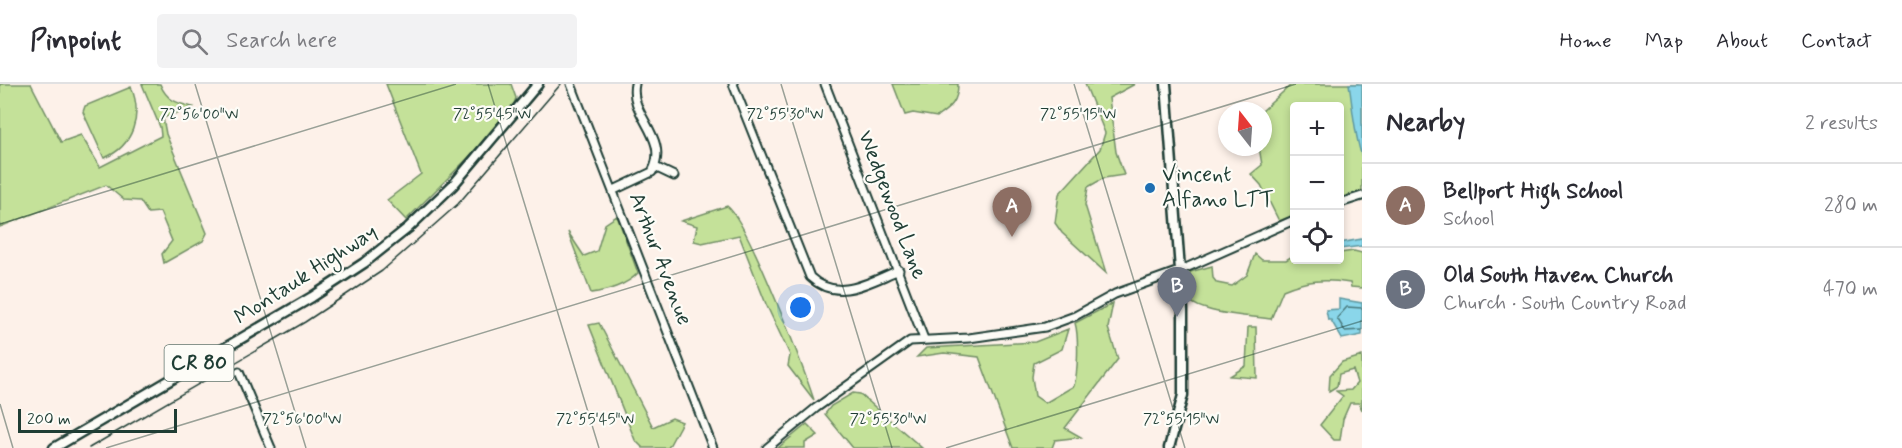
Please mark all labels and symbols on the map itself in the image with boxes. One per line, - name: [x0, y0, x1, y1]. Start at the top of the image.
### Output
- north arrow: [1218, 102, 1272, 156]
- text: 72°56'00"W: [160, 105, 238, 125]
- text: 72°55'45"W: [453, 105, 531, 125]
- text: 72°55'30"W: [747, 105, 823, 125]
- text: 72°55'15"W: [1040, 105, 1116, 125]
- street label: Wedgewood Lane: [848, 127, 933, 284]
- place label: Vincent Alfano LTT: [1162, 161, 1274, 214]
- marker: Vincent Alfano LTT: [1143, 181, 1157, 195]
- pin: A: [992, 188, 1032, 237]
- street label: Arthur Avenue: [622, 189, 698, 329]
- street label: Montauk Highway: [229, 218, 385, 334]
- pin: B: [1158, 268, 1196, 317]
- your location: [786, 293, 815, 322]
- road number: CR 80: [164, 345, 234, 381]
- scale bar: [18, 406, 177, 434]
- text: 72°56'00"W: [263, 410, 341, 430]
- text: 72°55'45"W: [556, 410, 634, 430]
- text: 72°55'30"W: [850, 410, 926, 430]
- text: 72°55'15"W: [1143, 410, 1219, 430]

